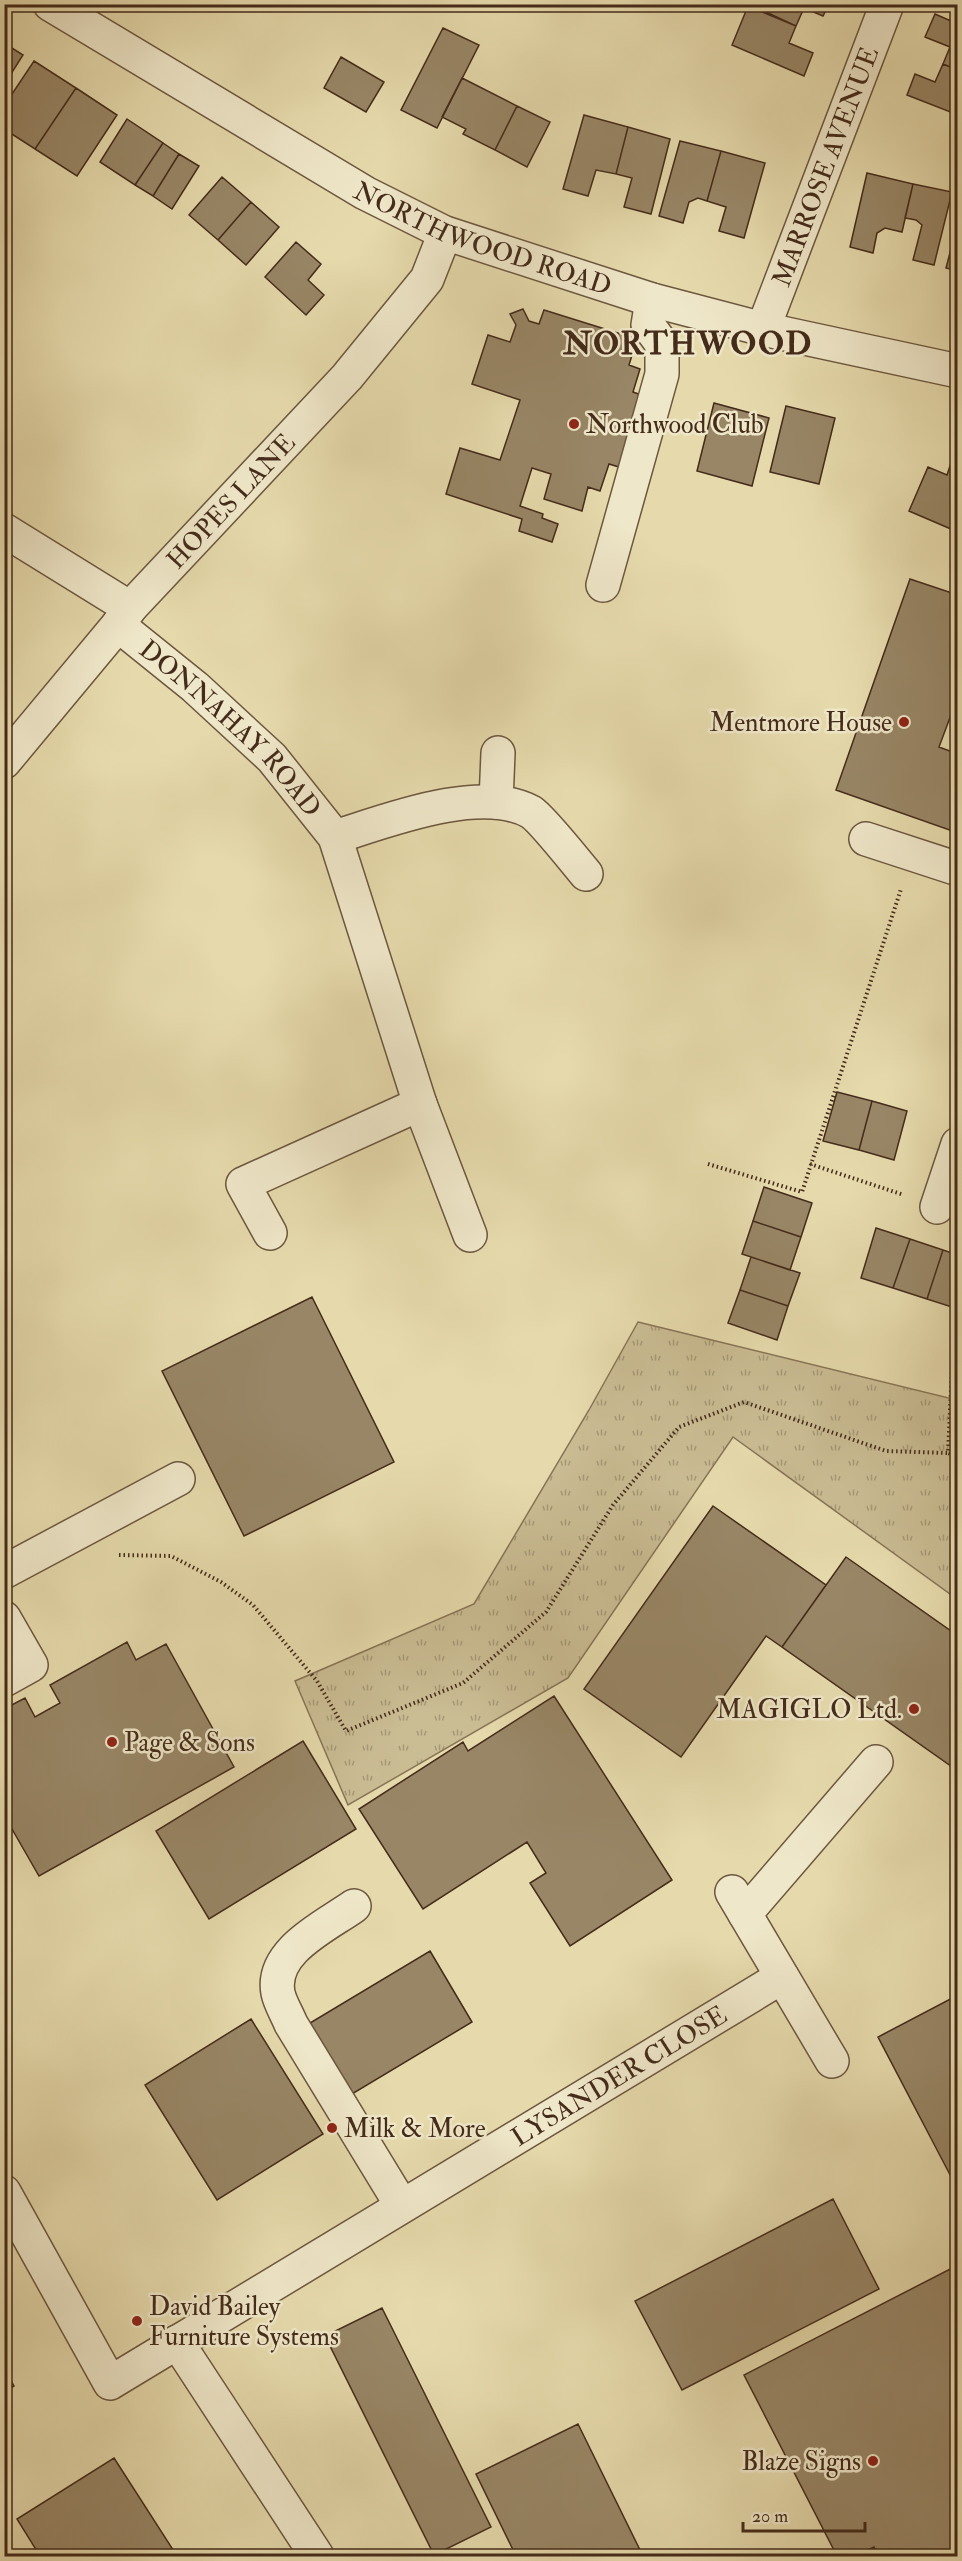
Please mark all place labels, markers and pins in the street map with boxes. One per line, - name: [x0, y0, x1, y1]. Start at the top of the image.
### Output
- place label: Northwood Club: [586, 409, 764, 441]
- marker: Northwood Club: [567, 417, 581, 431]
- place label: Mentmore House: [709, 707, 892, 739]
- marker: Mentmore House: [897, 715, 911, 729]
- place label: MAGIGLO Ltd.: [716, 1694, 902, 1726]
- marker: MAGIGLO Ltd.: [907, 1702, 921, 1716]
- place label: Page & Sons: [124, 1727, 255, 1759]
- marker: Page & Sons: [105, 1735, 119, 1749]
- place label: Milk & More: [344, 2113, 486, 2145]
- marker: Milk & More: [325, 2121, 339, 2135]
- place label: David Bailey Furniture Systems: [149, 2291, 339, 2353]
- marker: David Bailey Furniture Systems: [130, 2314, 144, 2328]
- place label: Blaze Signs: [741, 2446, 861, 2478]
- marker: Blaze Signs: [866, 2454, 880, 2468]

